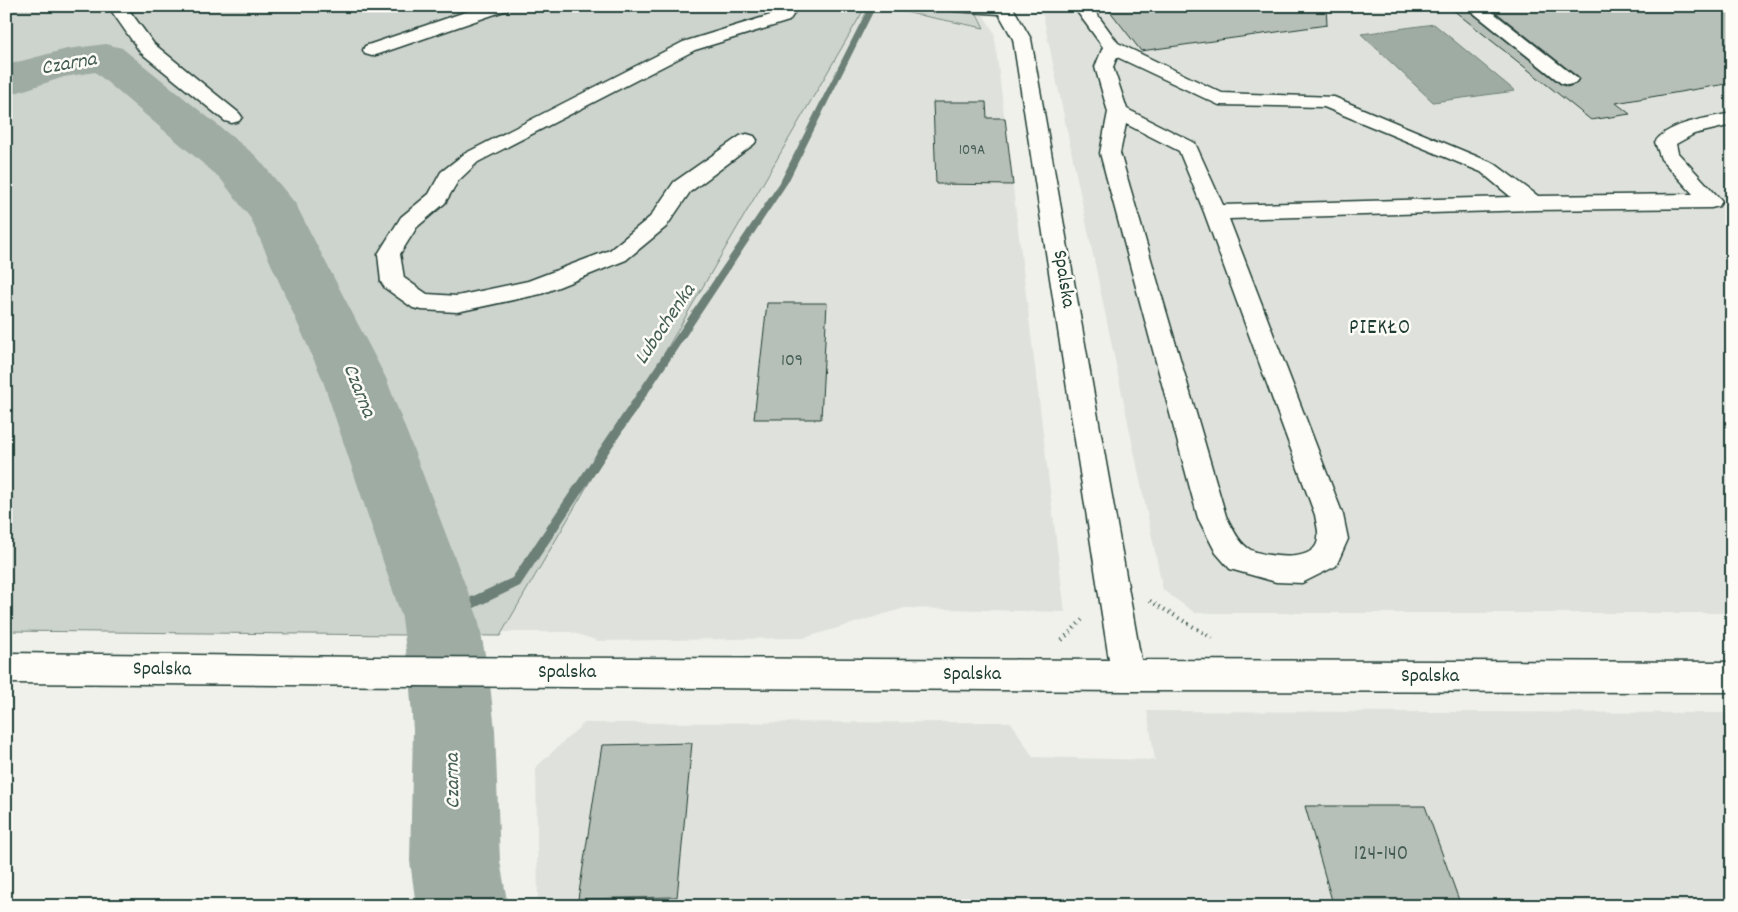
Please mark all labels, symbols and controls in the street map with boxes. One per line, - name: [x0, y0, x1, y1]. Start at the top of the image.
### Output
- water label: Czarna: [39, 45, 100, 85]
- house number: 109A: [959, 140, 985, 162]
- street label: Spalska: [1045, 248, 1081, 311]
- water label: Lubochenka: [628, 278, 705, 371]
- district label: PIEKŁO: [1349, 314, 1411, 344]
- house number: 109: [781, 349, 803, 374]
- water label: Czarna: [334, 360, 383, 423]
- street label: Spalska: [133, 655, 192, 685]
- street label: Spalska: [538, 659, 597, 687]
- street label: Spalska: [943, 661, 1002, 689]
- street label: Spalska: [1401, 663, 1460, 691]
- water label: Czarna: [438, 752, 469, 809]
- house number: 124-140: [1354, 840, 1408, 870]

